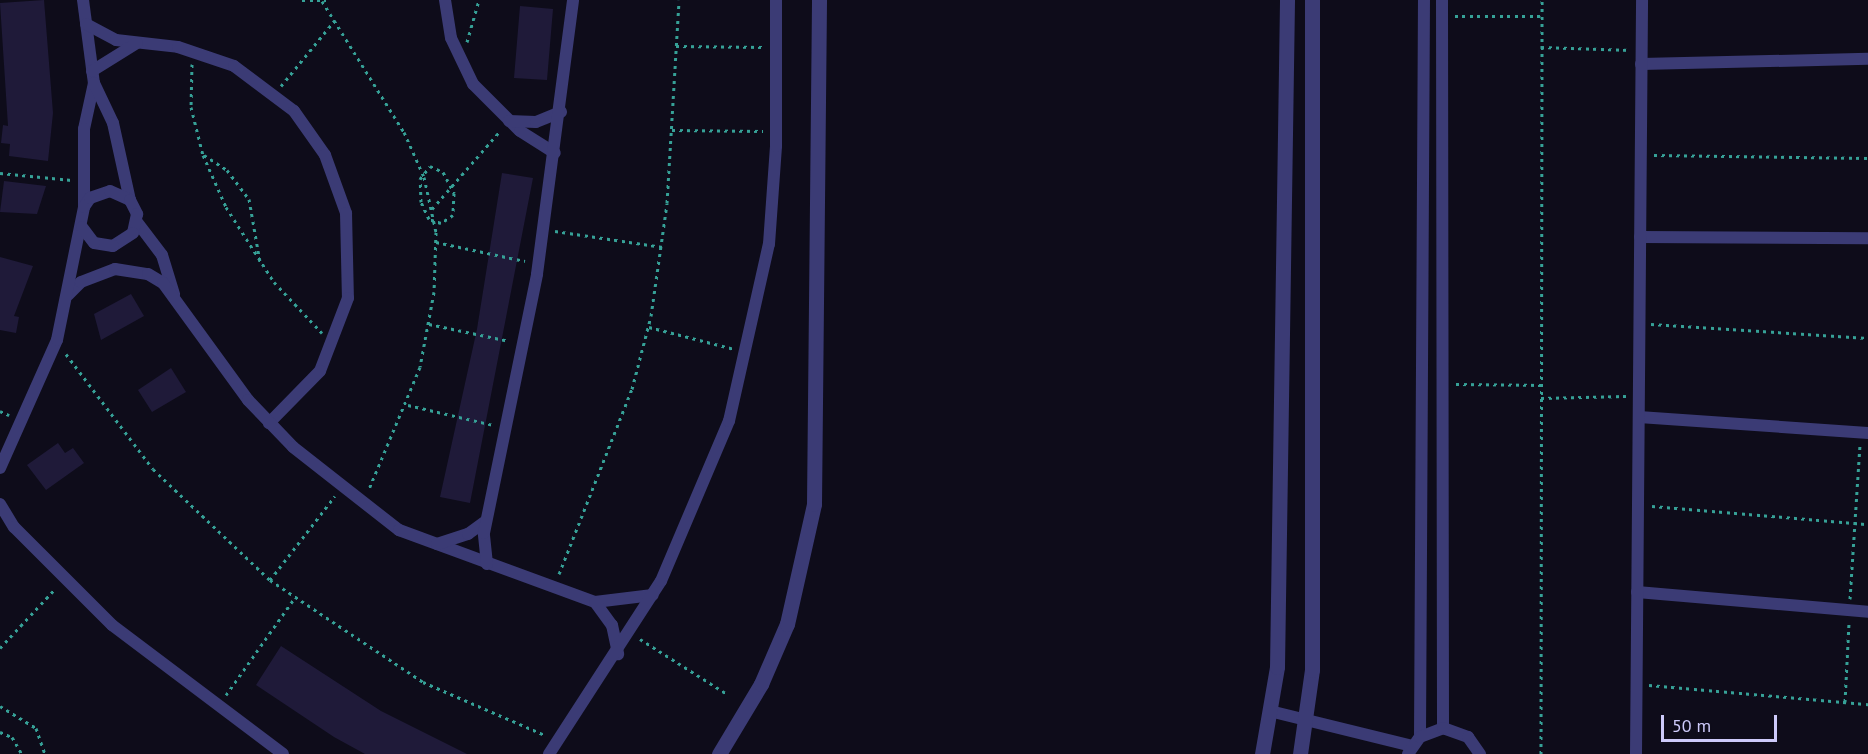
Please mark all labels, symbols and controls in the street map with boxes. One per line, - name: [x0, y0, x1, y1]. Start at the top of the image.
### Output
- scale bar: [1664, 703, 1780, 741]
- text: 50 m: [1672, 714, 1711, 737]

